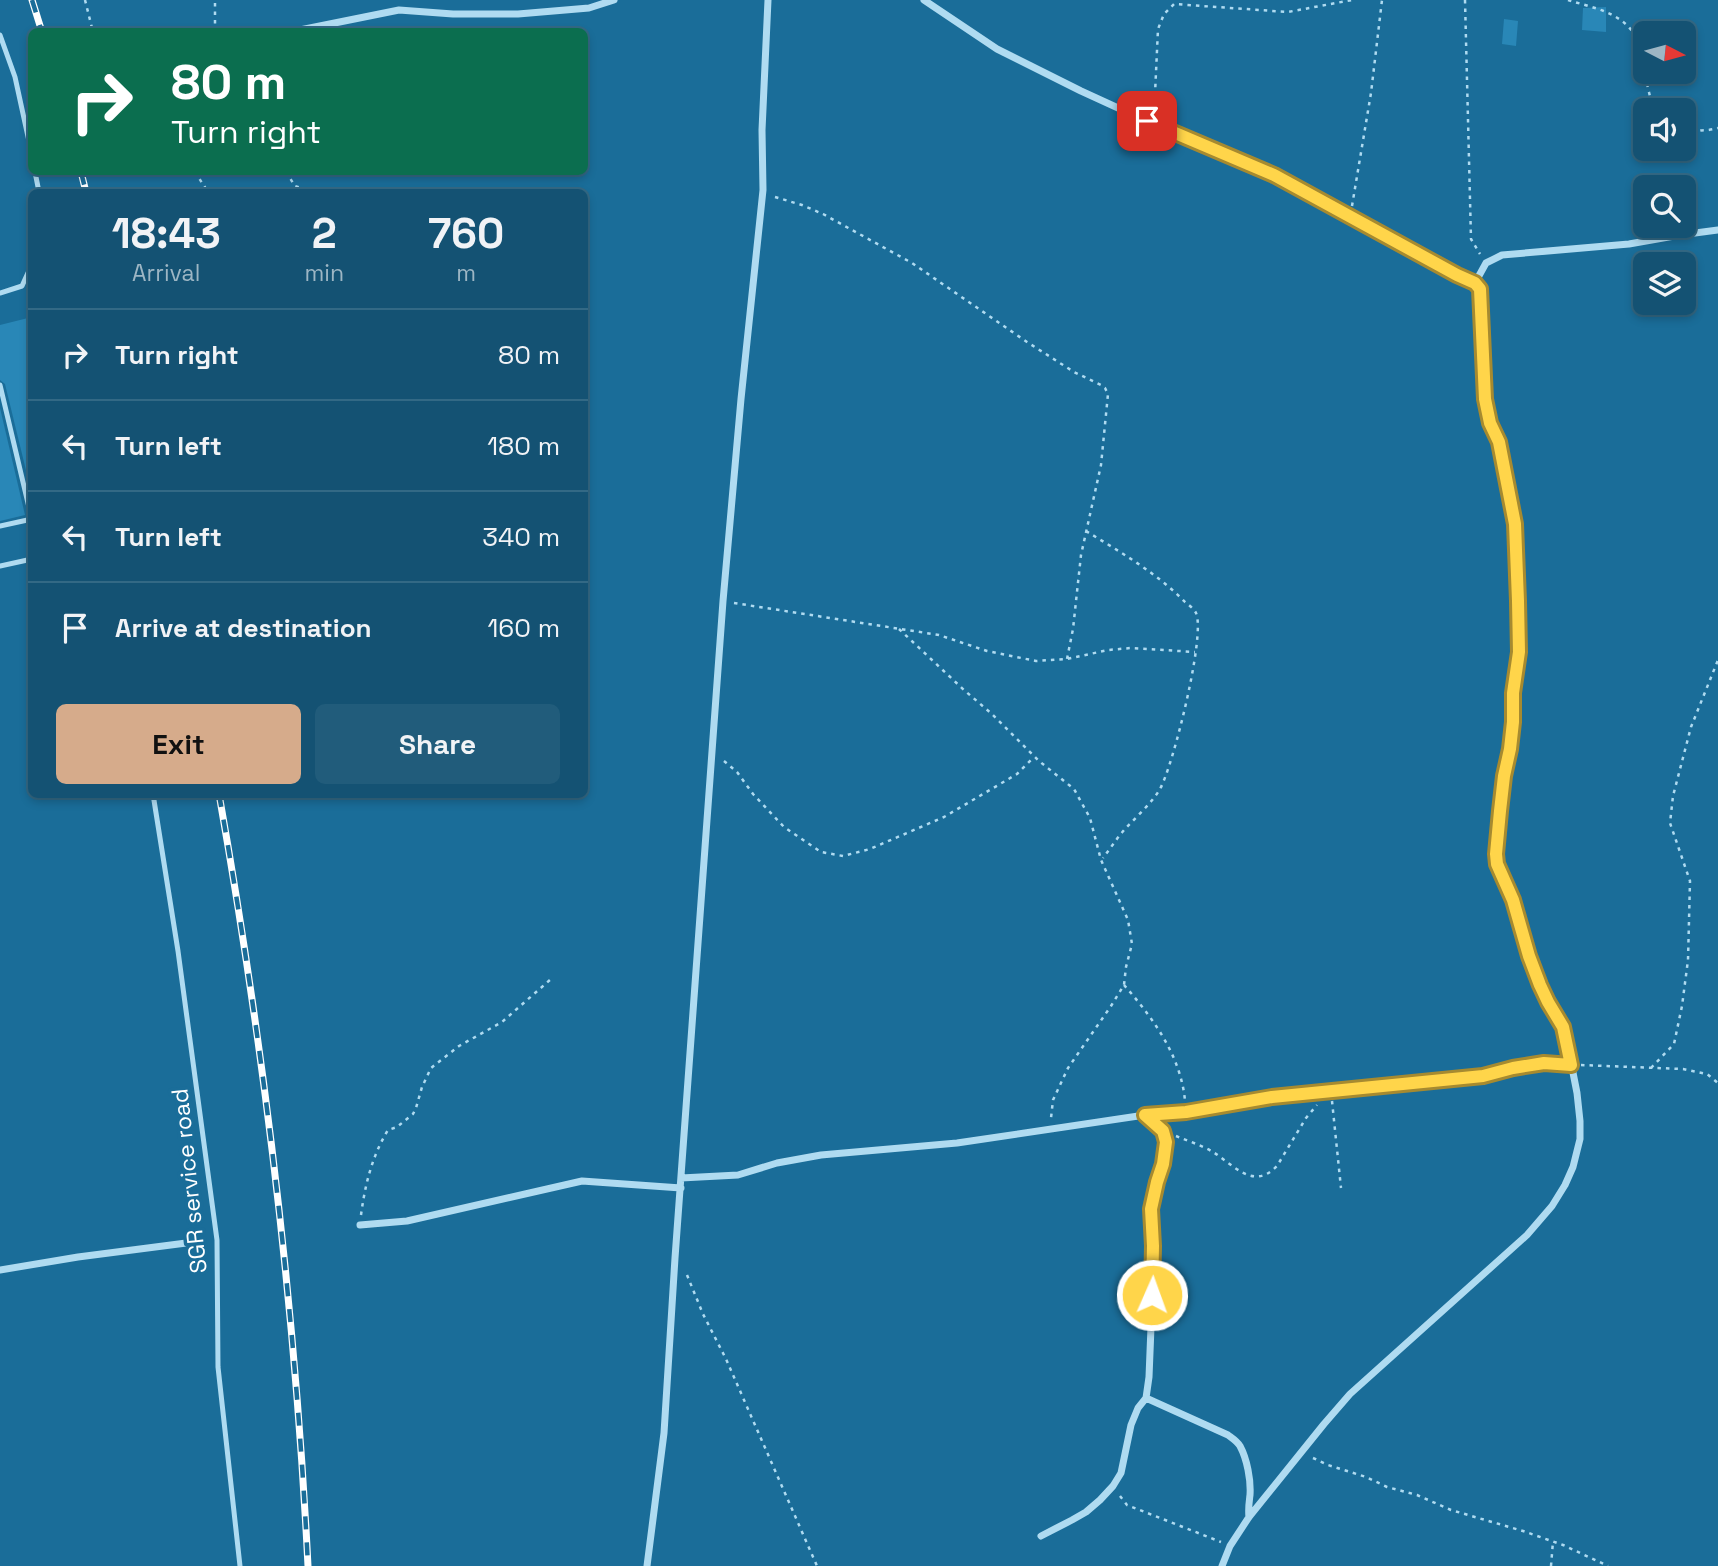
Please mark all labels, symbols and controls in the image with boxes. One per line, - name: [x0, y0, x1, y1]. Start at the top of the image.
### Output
- north arrow: [1633, 21, 1696, 84]
- map controls: [1633, 21, 1696, 315]
- text: 80 m: [171, 51, 286, 113]
- icon: right: [56, 56, 147, 147]
- pin: [1117, 91, 1177, 151]
- button: sound: [1633, 98, 1696, 161]
- icon: arrive: [1128, 102, 1166, 140]
- text: Turn right: [171, 112, 321, 152]
- button: search: [1633, 175, 1696, 238]
- text: 18:43: [112, 207, 221, 260]
- text: 2: [312, 207, 337, 260]
- text: 760: [428, 207, 504, 260]
- button: layers: [1633, 252, 1696, 315]
- text: Arrival: [132, 258, 200, 288]
- text: min: [305, 258, 344, 288]
- text: m: [456, 258, 476, 288]
- icon: right: [56, 336, 94, 374]
- text: Turn right: [115, 338, 239, 372]
- text: 80 m: [498, 338, 560, 372]
- icon: left: [56, 427, 94, 465]
- text: Turn left: [115, 429, 222, 463]
- text: 180 m: [487, 429, 560, 463]
- icon: left: [56, 518, 94, 556]
- text: Turn left: [115, 520, 222, 554]
- text: 340 m: [482, 520, 560, 554]
- icon: arrive: [56, 609, 94, 647]
- text: Arrive at destination: [115, 611, 372, 645]
- text: 160 m: [488, 611, 560, 645]
- button: Exit: [56, 704, 301, 784]
- button: Share: [315, 704, 560, 784]
- street label: SGR service road: [164, 1087, 214, 1275]
- position arrow: [1115, 1258, 1189, 1332]

